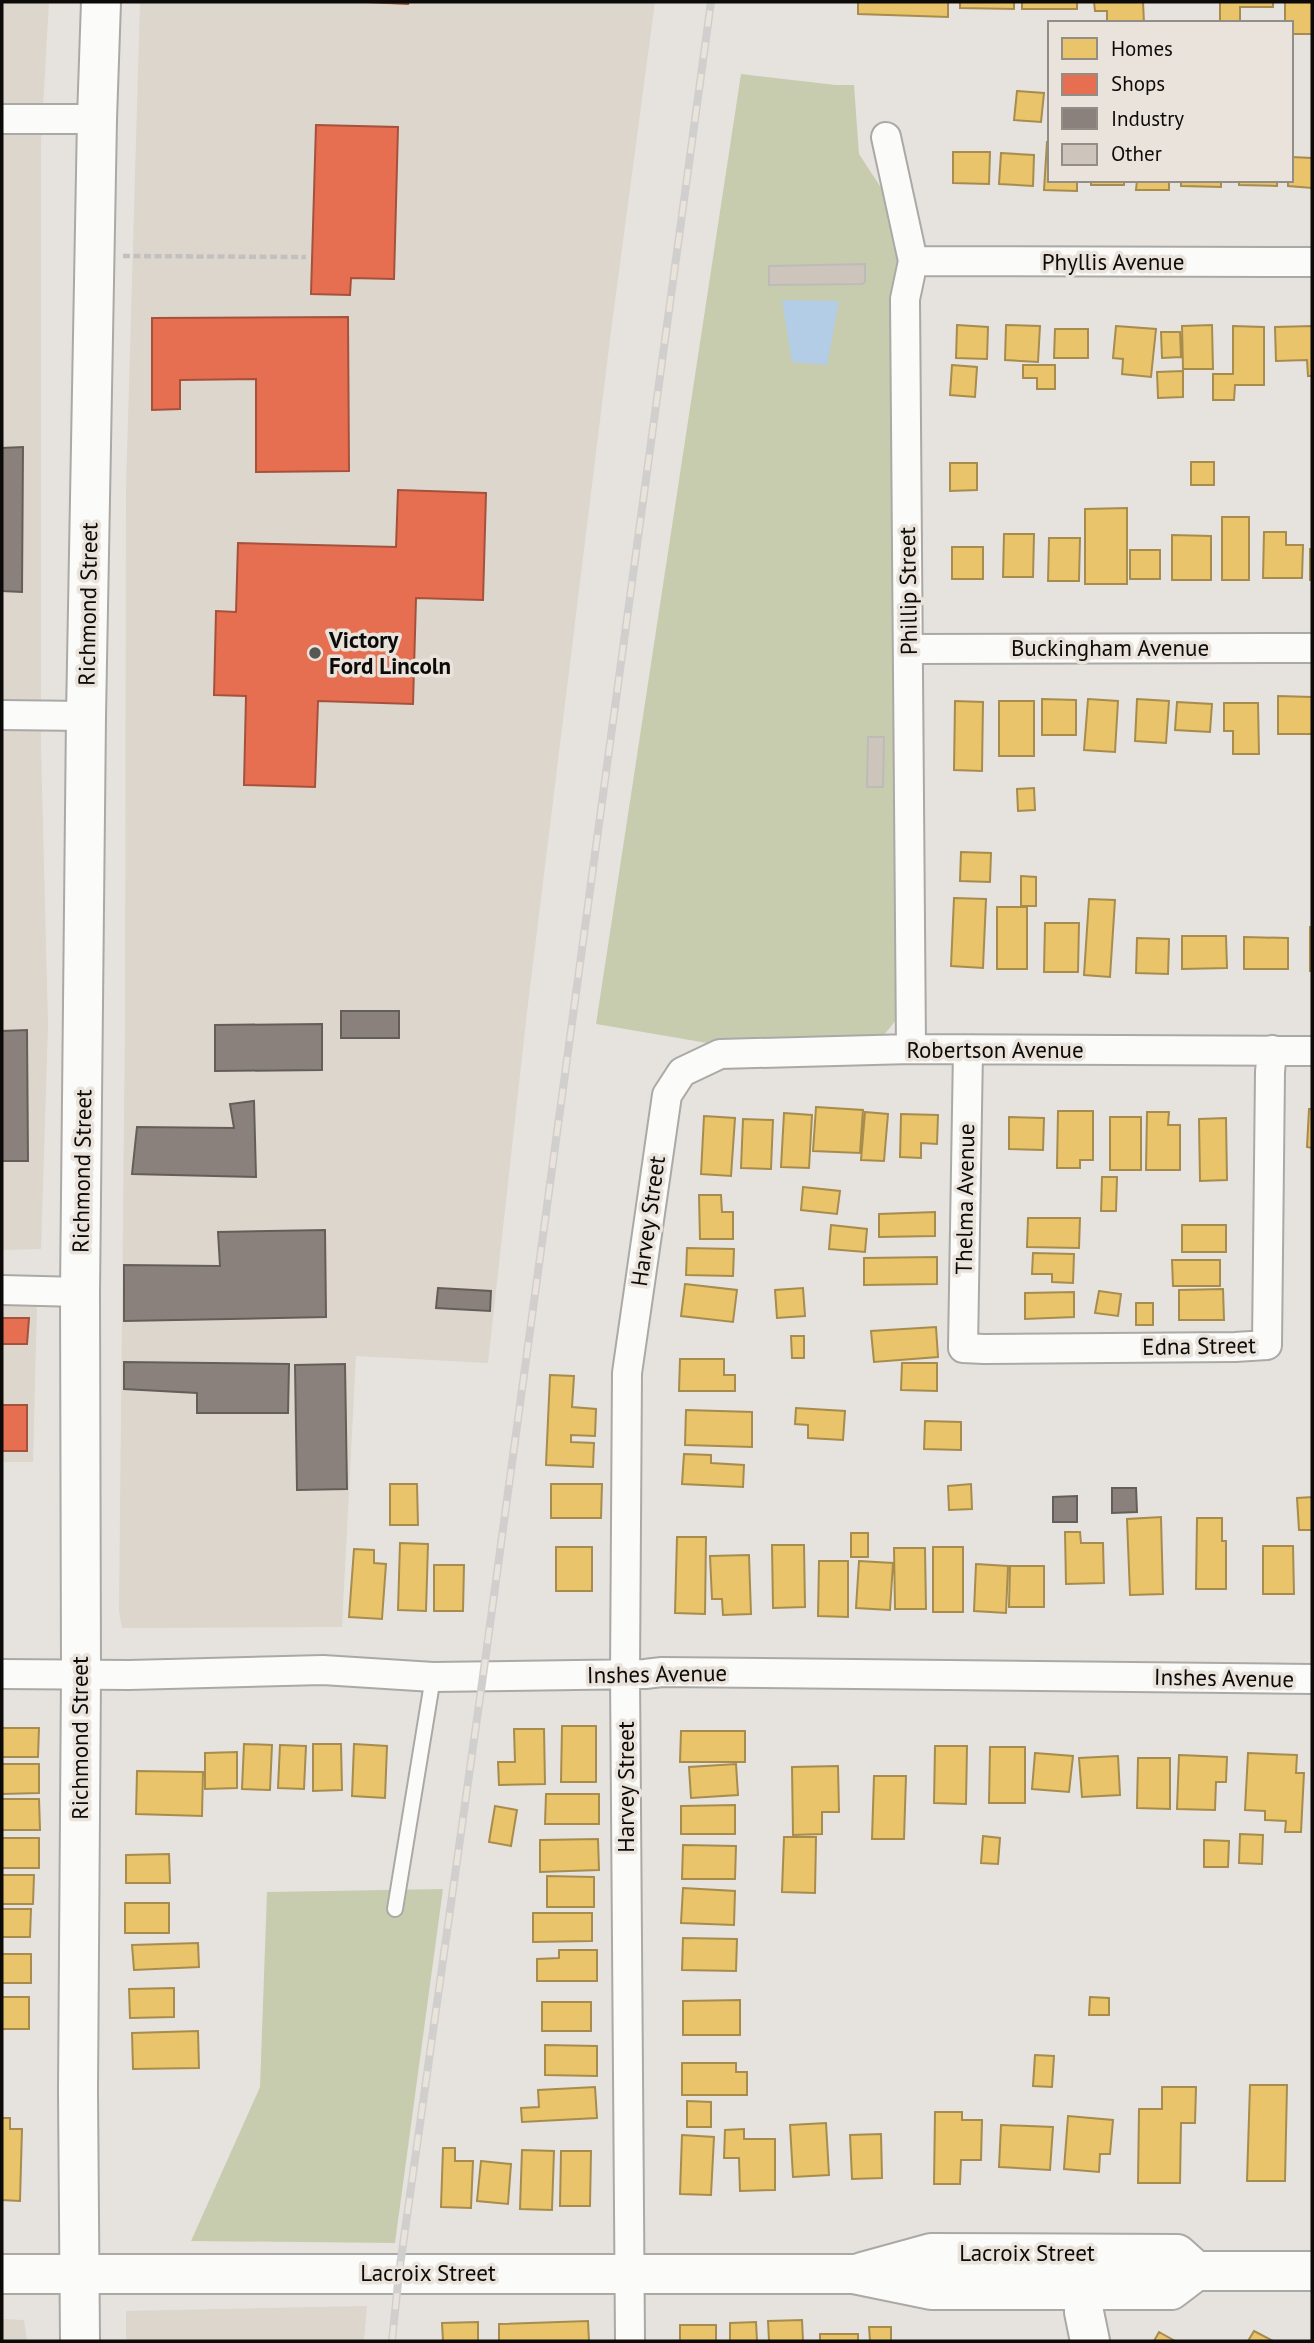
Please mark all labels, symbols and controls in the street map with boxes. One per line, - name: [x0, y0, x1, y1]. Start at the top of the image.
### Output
- legend: [1048, 21, 1293, 182]
- text: Homes: [1111, 35, 1173, 62]
- text: Shops: [1111, 70, 1165, 97]
- text: Industry: [1111, 105, 1184, 132]
- text: Other: [1111, 140, 1162, 167]
- street label: Phyllis Avenue: [1042, 247, 1184, 276]
- street label: Richmond Street: [72, 522, 103, 686]
- street label: Phillip Street: [892, 526, 923, 656]
- place label: Victory Ford Lincoln: [328, 625, 451, 680]
- street label: Buckingham Avenue: [1011, 633, 1209, 662]
- marker: Victory Ford Lincoln: [307, 645, 323, 661]
- street label: Robertson Avenue: [906, 1035, 1084, 1064]
- street label: Richmond Street: [66, 1089, 97, 1253]
- street label: Thelma Avenue: [949, 1123, 980, 1275]
- street label: Harvey Street: [624, 1154, 671, 1288]
- street label: Edna Street: [1142, 1330, 1256, 1361]
- street label: Richmond Street: [65, 1656, 94, 1820]
- street label: Inshes Avenue: [587, 1658, 727, 1689]
- street label: Inshes Avenue: [1154, 1662, 1294, 1693]
- street label: Harvey Street: [611, 1721, 640, 1853]
- street label: Lacroix Street: [959, 2238, 1095, 2267]
- street label: Lacroix Street: [360, 2258, 496, 2287]

